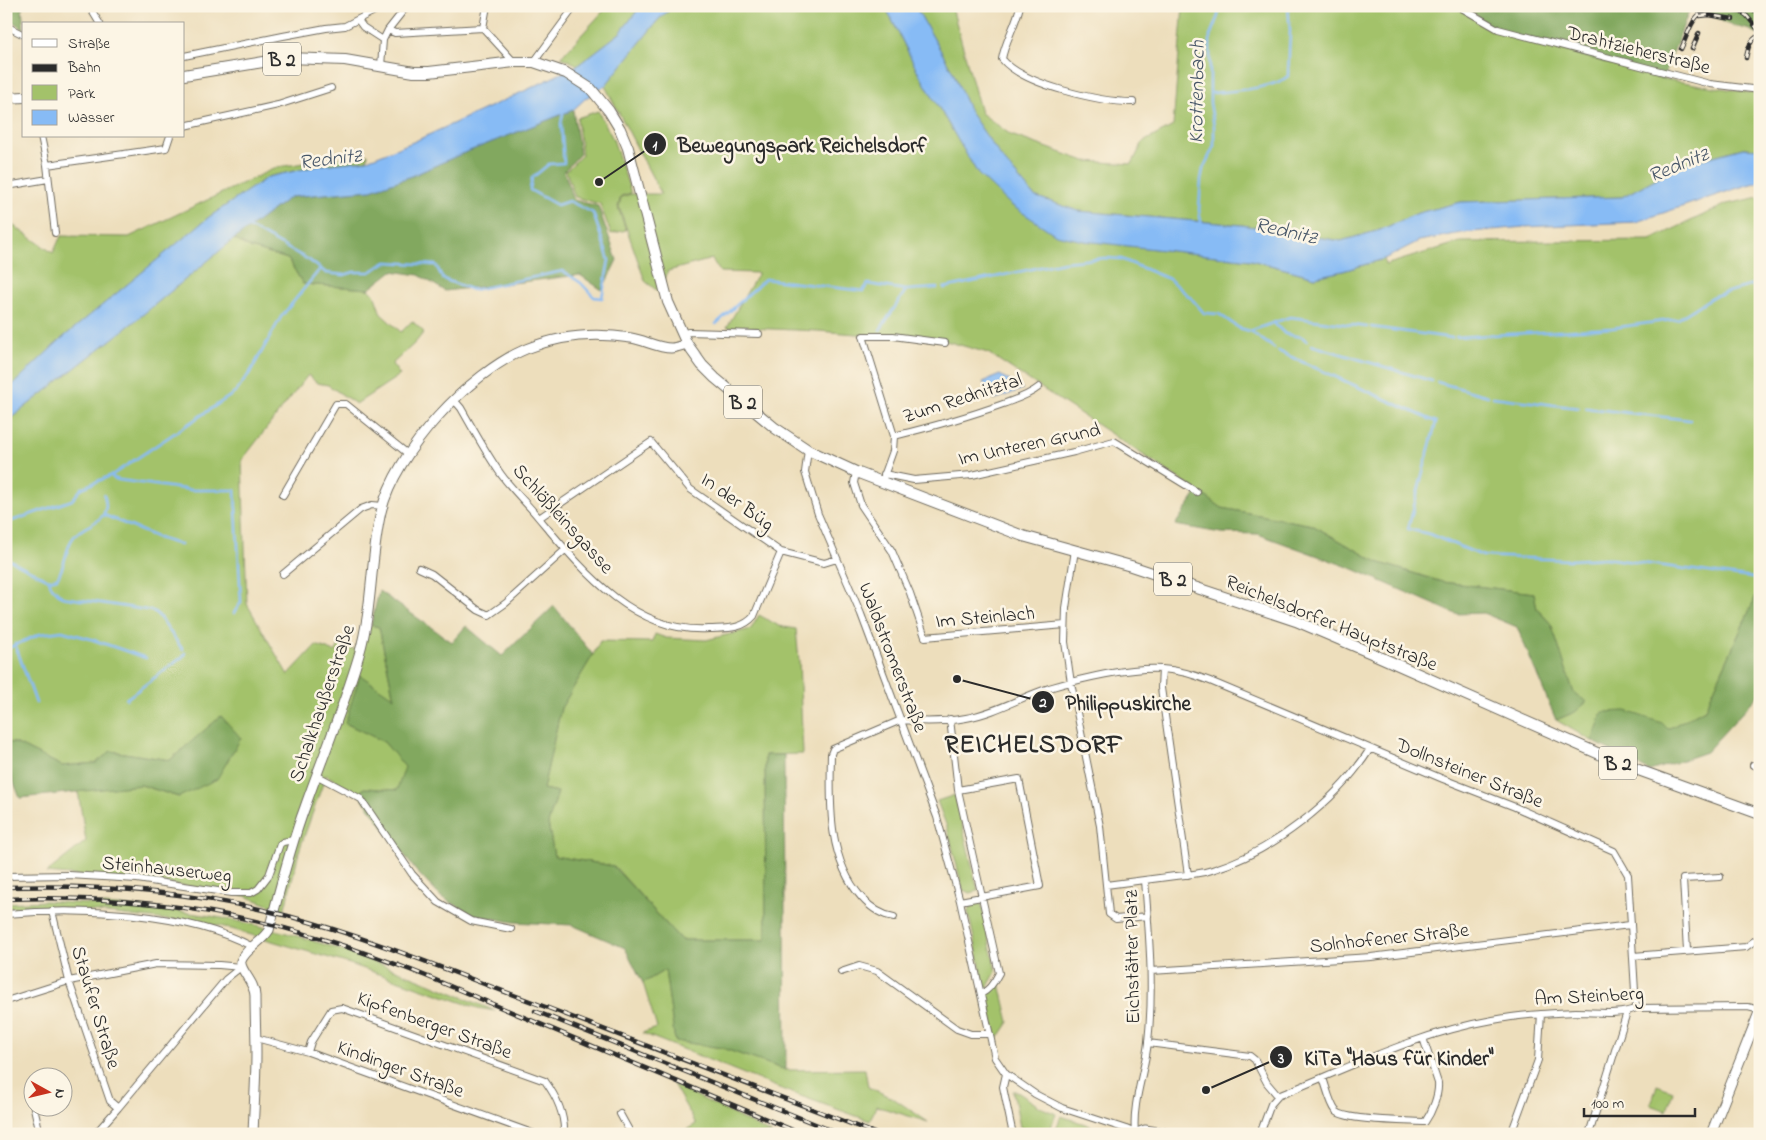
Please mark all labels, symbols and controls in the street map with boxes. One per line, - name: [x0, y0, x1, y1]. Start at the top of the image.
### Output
- street label: Drahtzieherstraße: [1563, 19, 1713, 83]
- legend: [22, 22, 185, 138]
- text: Straße: [68, 33, 110, 55]
- water label: Krottenbach: [1182, 39, 1214, 144]
- road number: B 2: [263, 42, 301, 76]
- text: Bahn: [67, 57, 101, 79]
- text: Park: [68, 83, 96, 105]
- text: Wasser: [68, 107, 115, 129]
- callout: Bewegungspark Reichelsdorf: [643, 126, 937, 162]
- text: Bewegungspark Reichelsdorf: [676, 132, 928, 164]
- text: 1: [653, 135, 658, 157]
- water label: Rednitz: [1644, 140, 1715, 192]
- water label: Rednitz: [297, 141, 364, 179]
- water label: Rednitz: [1252, 210, 1321, 254]
- street label: Zum Rednitztal: [899, 366, 1026, 432]
- road number: B 2: [724, 386, 762, 418]
- street label: Im Unteren Grund: [956, 416, 1103, 475]
- street label: Schlößleinsgasse: [504, 458, 620, 582]
- street label: In der Büg: [693, 466, 779, 540]
- road number: B 2: [1154, 562, 1192, 596]
- street label: Reichelsdorfer Hauptstraße: [1221, 568, 1442, 680]
- street label: Waldstromerstraße: [850, 579, 934, 737]
- street label: Im Steinlach: [934, 600, 1036, 637]
- street label: Schalkhaußerstraße: [283, 621, 364, 786]
- callout: Philippuskirche: [1030, 684, 1201, 720]
- text: Philippuskirche: [1065, 690, 1191, 720]
- text: 2: [1038, 692, 1047, 714]
- district label: REICHELSDORF: [945, 728, 1123, 764]
- street label: Dollnsteiner Straße: [1390, 731, 1547, 817]
- road number: B 2: [1599, 746, 1637, 780]
- street label: Steinhauserweg: [100, 849, 233, 893]
- street label: Eichstätter Platz: [1118, 889, 1149, 1024]
- street label: Solnhofener Straße: [1308, 917, 1470, 962]
- street label: Staufer Straße: [62, 943, 127, 1073]
- street label: Am Steinberg: [1534, 980, 1645, 1016]
- street label: Kipfenberger Straße: [352, 985, 516, 1069]
- street label: Kindinger Straße: [332, 1034, 468, 1108]
- callout: KiTa "Haus für Kinder": [1269, 1039, 1503, 1075]
- text: KiTa "Haus für Kinder": [1304, 1045, 1494, 1075]
- text: 3: [1277, 1048, 1284, 1070]
- north arrow: [22, 1068, 72, 1118]
- scale bar: [1584, 1085, 1695, 1117]
- text: N: [48, 1087, 70, 1100]
- text: 100 m: [1591, 1093, 1624, 1115]

